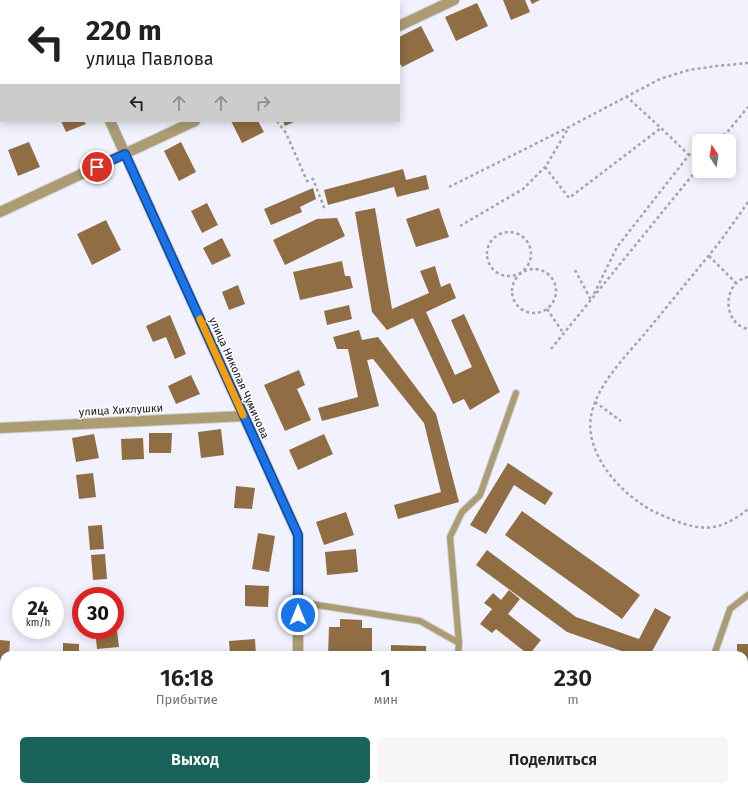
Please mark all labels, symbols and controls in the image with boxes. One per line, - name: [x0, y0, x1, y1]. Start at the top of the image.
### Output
- text: 220 m: [86, 14, 162, 47]
- icon: left: [20, 16, 72, 68]
- text: улица Павлова: [86, 48, 213, 70]
- icon: left: [126, 92, 148, 114]
- icon: ahead: [168, 92, 190, 114]
- icon: ahead: [210, 92, 232, 114]
- icon: right: [252, 92, 274, 114]
- north arrow: [692, 134, 736, 178]
- map controls: [692, 134, 736, 178]
- pin: [80, 150, 114, 184]
- icon: arrive: [86, 156, 108, 178]
- street label: улица Николая Чумичова: [206, 315, 272, 441]
- street label: улица Хихлушки: [79, 401, 163, 419]
- speed limit sign: 30: [72, 587, 124, 639]
- position arrow: [277, 594, 319, 636]
- text: 24: [27, 596, 49, 620]
- text: km/h: [26, 617, 50, 629]
- text: 16:18: [160, 664, 214, 692]
- text: 1: [380, 664, 391, 692]
- text: 230: [554, 664, 592, 692]
- text: Прибытие: [156, 692, 218, 707]
- text: мин: [374, 692, 398, 707]
- text: m: [567, 692, 579, 707]
- button: Выход: [20, 737, 370, 783]
- button: Поделиться: [378, 737, 728, 783]

